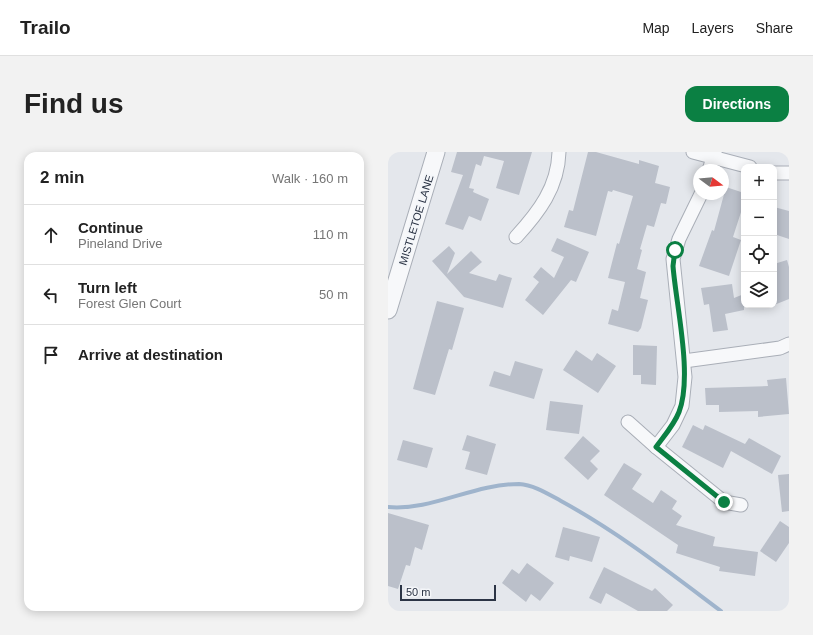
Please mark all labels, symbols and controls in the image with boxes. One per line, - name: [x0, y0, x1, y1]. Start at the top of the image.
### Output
- text: Trailo: [20, 17, 71, 38]
- text: Map: [642, 20, 670, 36]
- text: Layers: [692, 20, 734, 36]
- text: Share: [756, 20, 793, 36]
- button: Directions: [685, 86, 789, 122]
- text: Find us: [24, 88, 124, 119]
- north arrow: [693, 164, 729, 200]
- map controls: [741, 164, 777, 308]
- button: +: [741, 164, 777, 200]
- text: 2 min: [40, 168, 84, 187]
- text: Walk · 160 m: [272, 171, 348, 186]
- street label: MISTLETOE LANE: [397, 173, 435, 267]
- button: −: [741, 200, 777, 236]
- text: Continue: [78, 219, 143, 236]
- icon: ahead: [40, 224, 62, 246]
- text: 110 m: [313, 227, 348, 242]
- text: Pineland Drive: [78, 236, 163, 251]
- button: locate: [741, 236, 777, 272]
- route start: [666, 241, 684, 259]
- button: layers: [741, 272, 777, 308]
- text: Turn left: [78, 279, 137, 296]
- icon: left: [40, 284, 62, 306]
- text: 50 m: [319, 287, 348, 302]
- text: Forest Glen Court: [78, 296, 181, 311]
- icon: arrive: [40, 344, 62, 366]
- text: Arrive at destination: [78, 346, 223, 363]
- route end: [715, 493, 733, 511]
- scale bar: [400, 583, 496, 602]
- text: 50 m: [406, 586, 430, 598]

